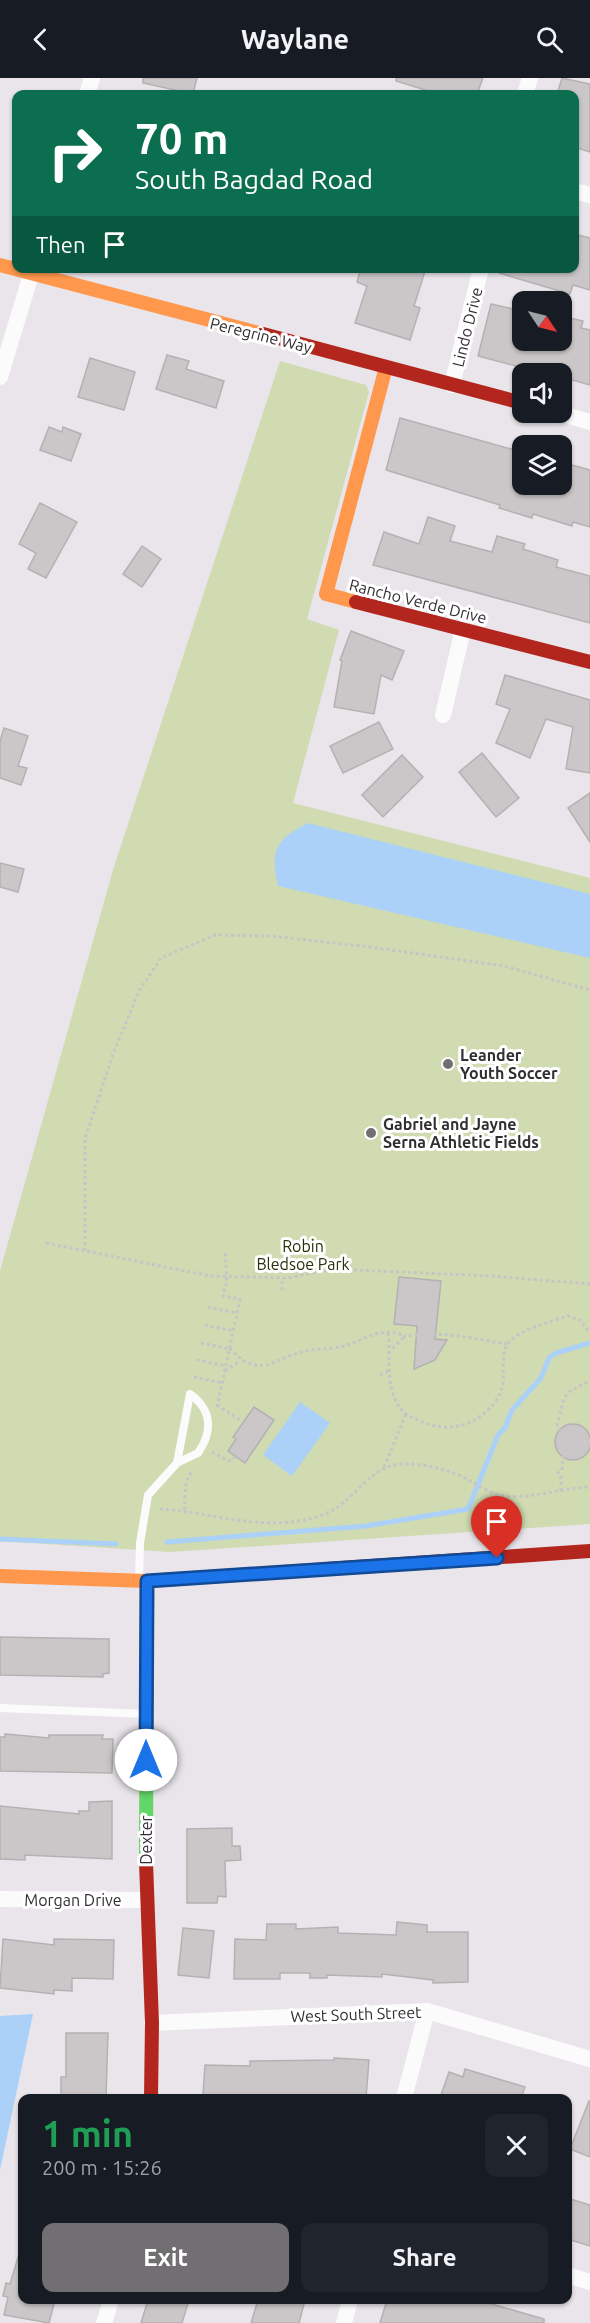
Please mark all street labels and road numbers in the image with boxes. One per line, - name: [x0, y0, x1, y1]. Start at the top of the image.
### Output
- street label: Lindo Drive: [448, 285, 486, 369]
- street label: Peregrine Way: [208, 314, 314, 356]
- street label: Rancho Verde Drive: [347, 575, 489, 627]
- street label: Dexter: [137, 1815, 155, 1865]
- street label: Morgan Drive: [24, 1891, 122, 1909]
- street label: West South Street: [290, 2003, 422, 2025]

